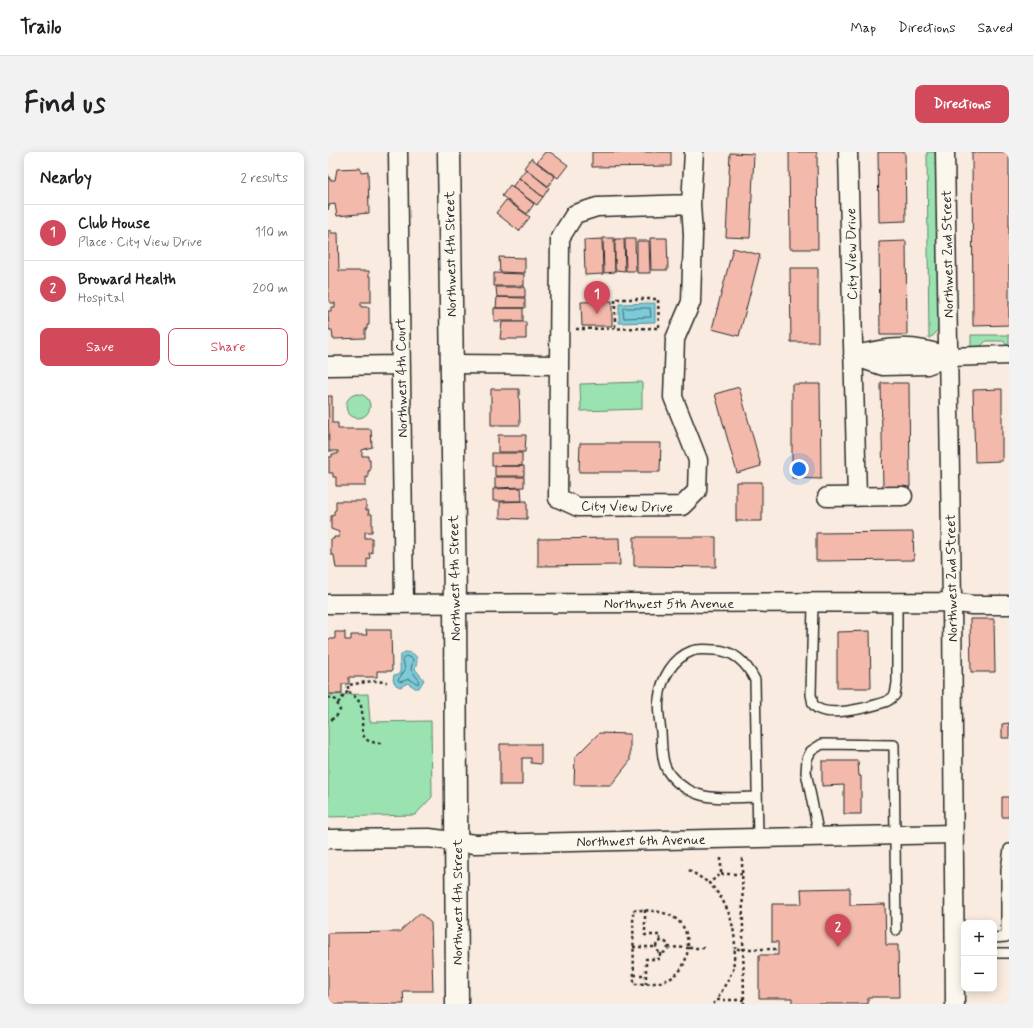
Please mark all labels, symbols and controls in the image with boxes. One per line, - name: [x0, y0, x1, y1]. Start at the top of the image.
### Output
- text: Trailo: [20, 15, 62, 40]
- text: Map: [850, 19, 876, 37]
- text: Directions: [898, 19, 956, 37]
- text: Saved: [978, 19, 1013, 37]
- button: Directions: [915, 85, 1009, 123]
- text: Find us: [24, 86, 105, 123]
- text: Nearby: [40, 167, 92, 189]
- text: 2 results: [241, 170, 288, 187]
- street label: Northwest 2nd Street: [938, 189, 958, 318]
- street label: Northwest 4th Street: [441, 190, 461, 317]
- street label: City View Drive: [842, 208, 862, 300]
- text: Club House: [78, 214, 150, 234]
- text: 1: [50, 224, 56, 241]
- text: 110 m: [255, 224, 288, 241]
- text: Place · City View Drive: [78, 234, 202, 251]
- text: Broward Health: [78, 270, 176, 290]
- text: 2: [50, 280, 56, 297]
- text: 200 m: [253, 280, 288, 297]
- pin: 1: [584, 281, 610, 314]
- text: Hospital: [78, 290, 124, 307]
- street label: Northwest 4th Court: [392, 318, 412, 438]
- button: Save: [40, 328, 160, 366]
- button: Share: [168, 328, 288, 366]
- your location: [789, 459, 809, 479]
- street label: City View Drive: [581, 497, 673, 517]
- street label: Northwest 2nd Street: [942, 513, 962, 642]
- street label: Northwest 4th Street: [445, 514, 465, 641]
- street label: Northwest 5th Avenue: [604, 595, 734, 613]
- street label: Northwest 6th Avenue: [576, 831, 706, 851]
- street label: Northwest 4th Street: [449, 838, 467, 965]
- pin: 2: [825, 914, 851, 947]
- map controls: [961, 920, 997, 992]
- button: +: [961, 920, 997, 956]
- button: −: [961, 956, 997, 992]

